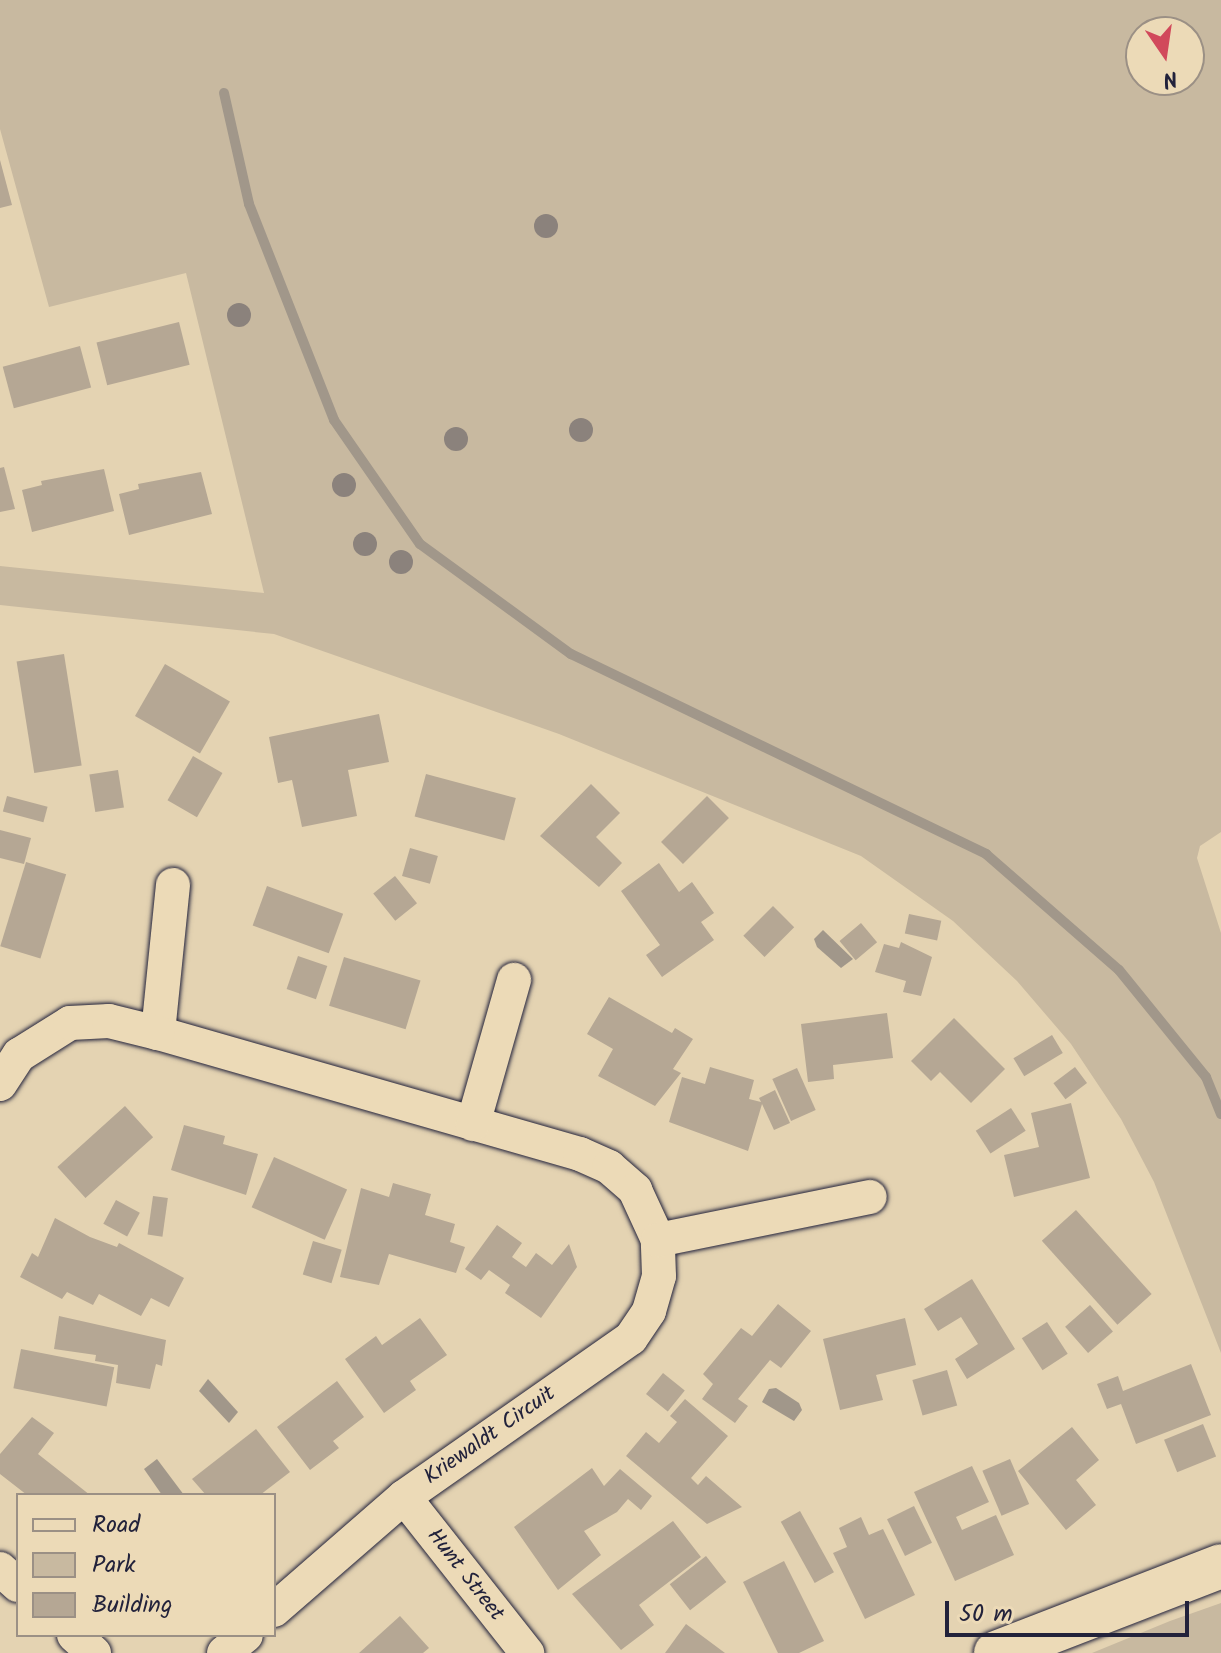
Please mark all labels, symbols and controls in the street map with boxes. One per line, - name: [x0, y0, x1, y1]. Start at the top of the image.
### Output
- north arrow: [1125, 16, 1205, 96]
- text: N: [1159, 59, 1181, 97]
- street label: Kriewaldt Circuit: [419, 1381, 561, 1491]
- legend: [16, 1493, 276, 1637]
- text: Road: [92, 1506, 140, 1545]
- street label: Hunt Street: [421, 1523, 509, 1627]
- text: Park: [92, 1546, 136, 1585]
- scale bar: [949, 1585, 1193, 1635]
- text: Building: [92, 1586, 172, 1625]
- text: 50 m: [959, 1595, 1013, 1634]

